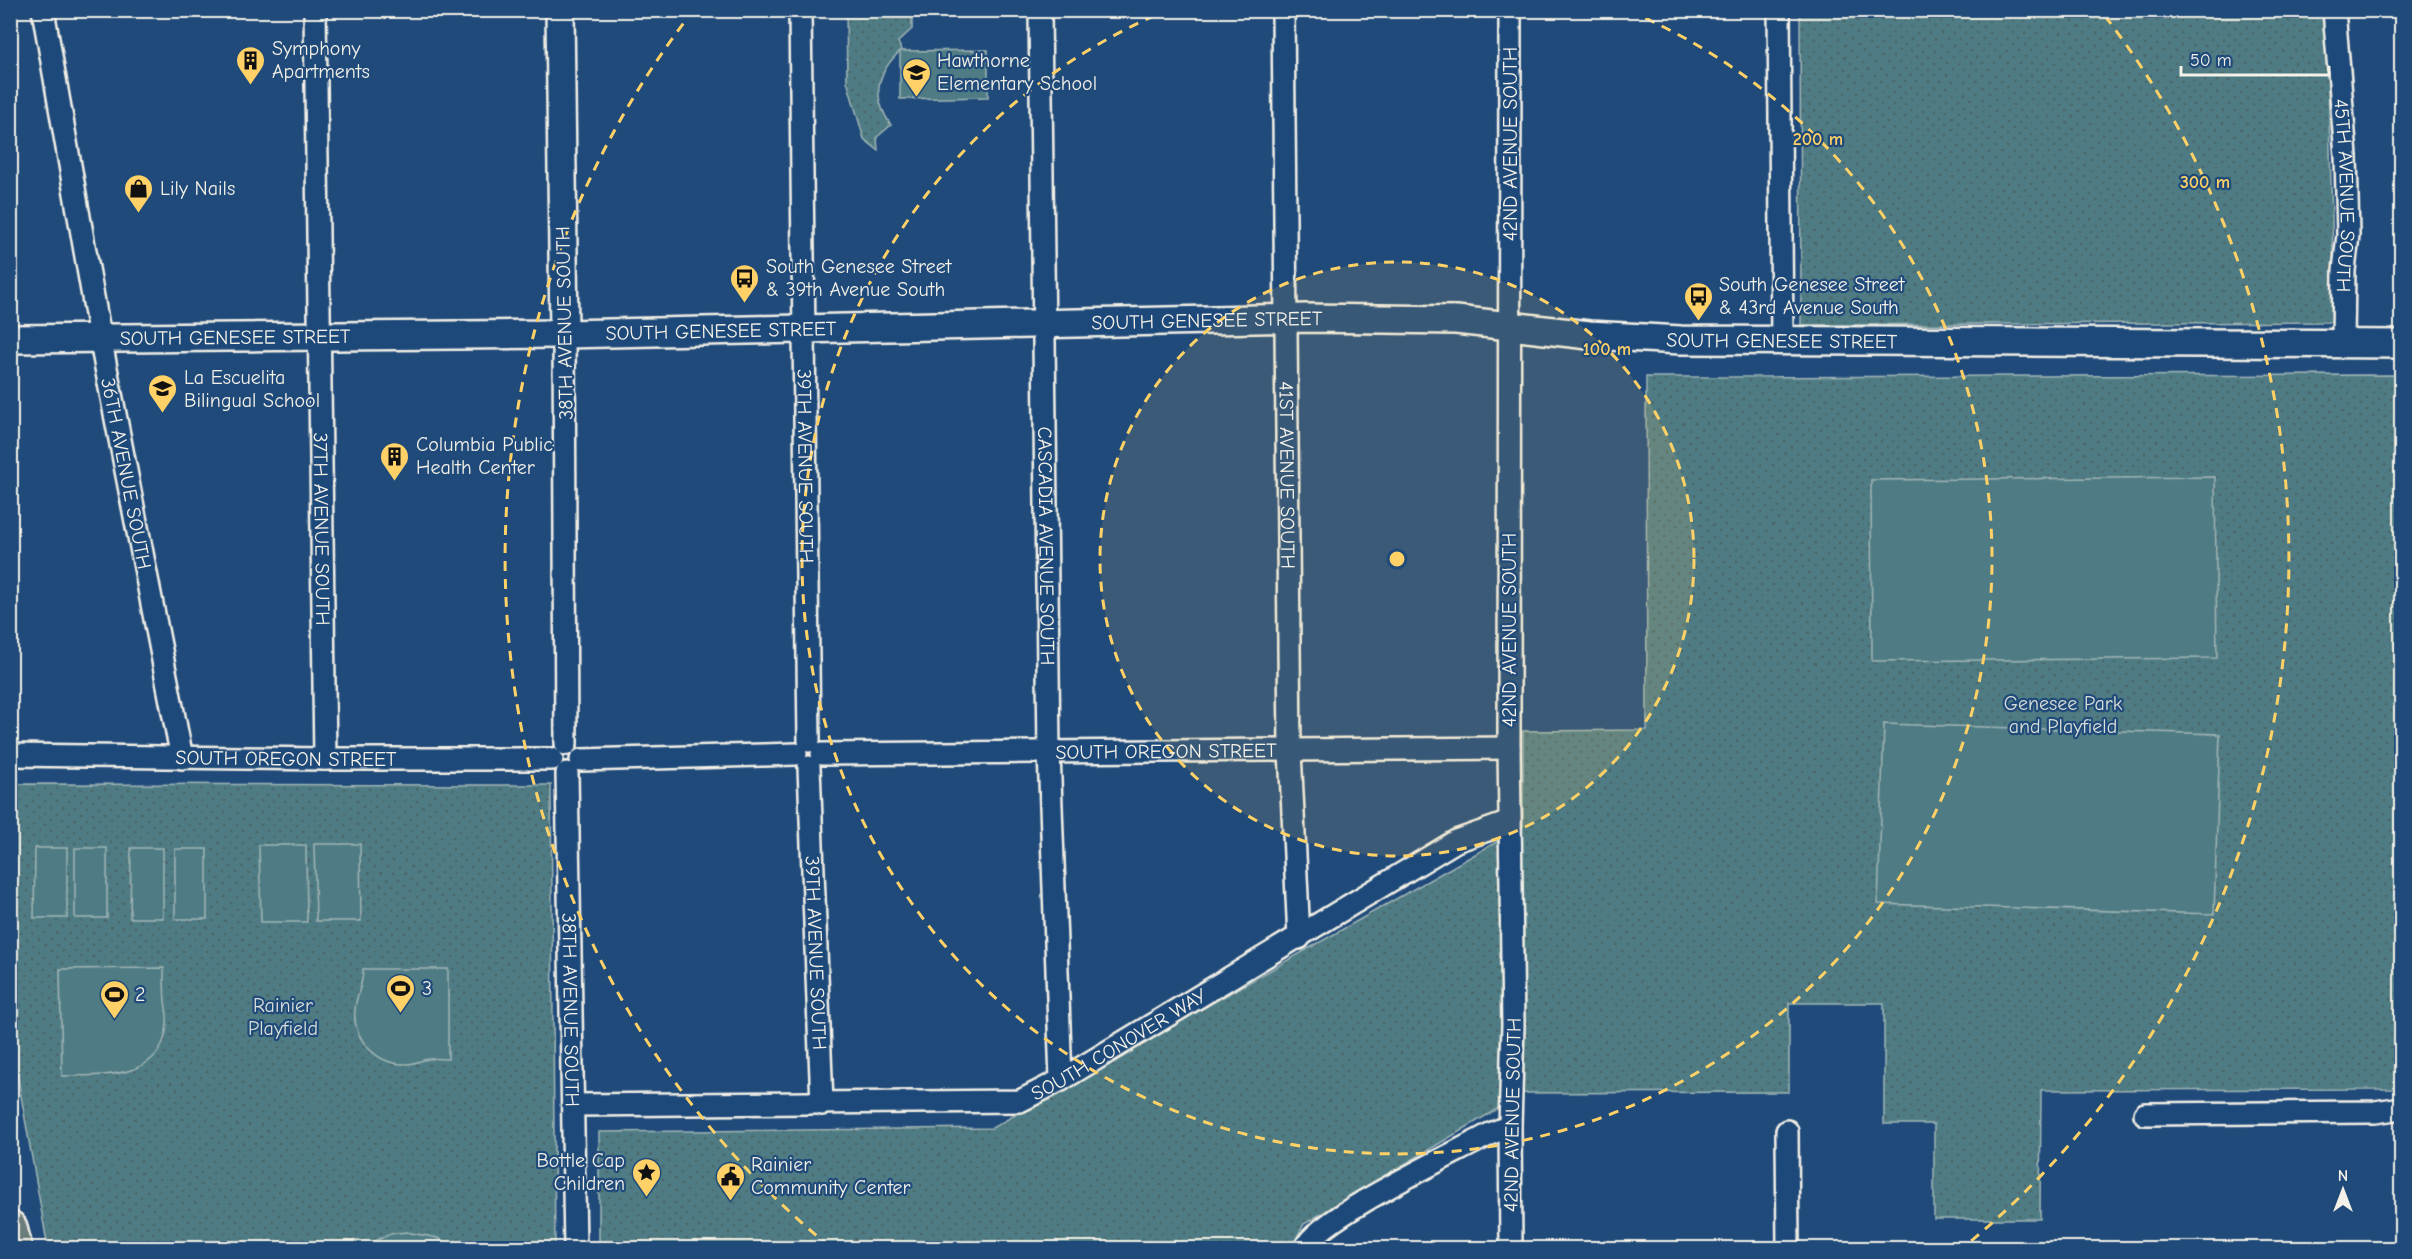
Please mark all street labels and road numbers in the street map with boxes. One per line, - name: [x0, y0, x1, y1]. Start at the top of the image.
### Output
- street label: 42ND AVENUE SOUTH: [1499, 47, 1522, 241]
- street label: 45TH AVENUE SOUTH: [2329, 98, 2359, 292]
- street label: 38TH AVENUE SOUTH: [551, 226, 578, 420]
- street label: SOUTH GENESEE STREET: [1091, 307, 1323, 335]
- street label: SOUTH GENESEE STREET: [605, 317, 837, 345]
- street label: SOUTH GENESEE STREET: [119, 325, 351, 350]
- street label: SOUTH GENESEE STREET: [1666, 328, 1898, 353]
- street label: 39TH AVENUE SOUTH: [792, 369, 818, 563]
- street label: 36TH AVENUE SOUTH: [96, 376, 156, 571]
- street label: 41ST AVENUE SOUTH: [1275, 381, 1299, 569]
- street label: CASCADIA AVENUE SOUTH: [1033, 426, 1059, 666]
- street label: 37TH AVENUE SOUTH: [309, 432, 334, 626]
- street label: 42ND AVENUE SOUTH: [1498, 533, 1521, 727]
- street label: SOUTH OREGON STREET: [1055, 739, 1277, 764]
- street label: SOUTH OREGON STREET: [175, 746, 397, 771]
- street label: 39TH AVENUE SOUTH: [800, 855, 831, 1050]
- street label: 38TH AVENUE SOUTH: [557, 913, 584, 1107]
- street label: SOUTH CONOVER WAY: [1027, 984, 1211, 1105]
- street label: 42ND AVENUE SOUTH: [1499, 1018, 1526, 1212]

